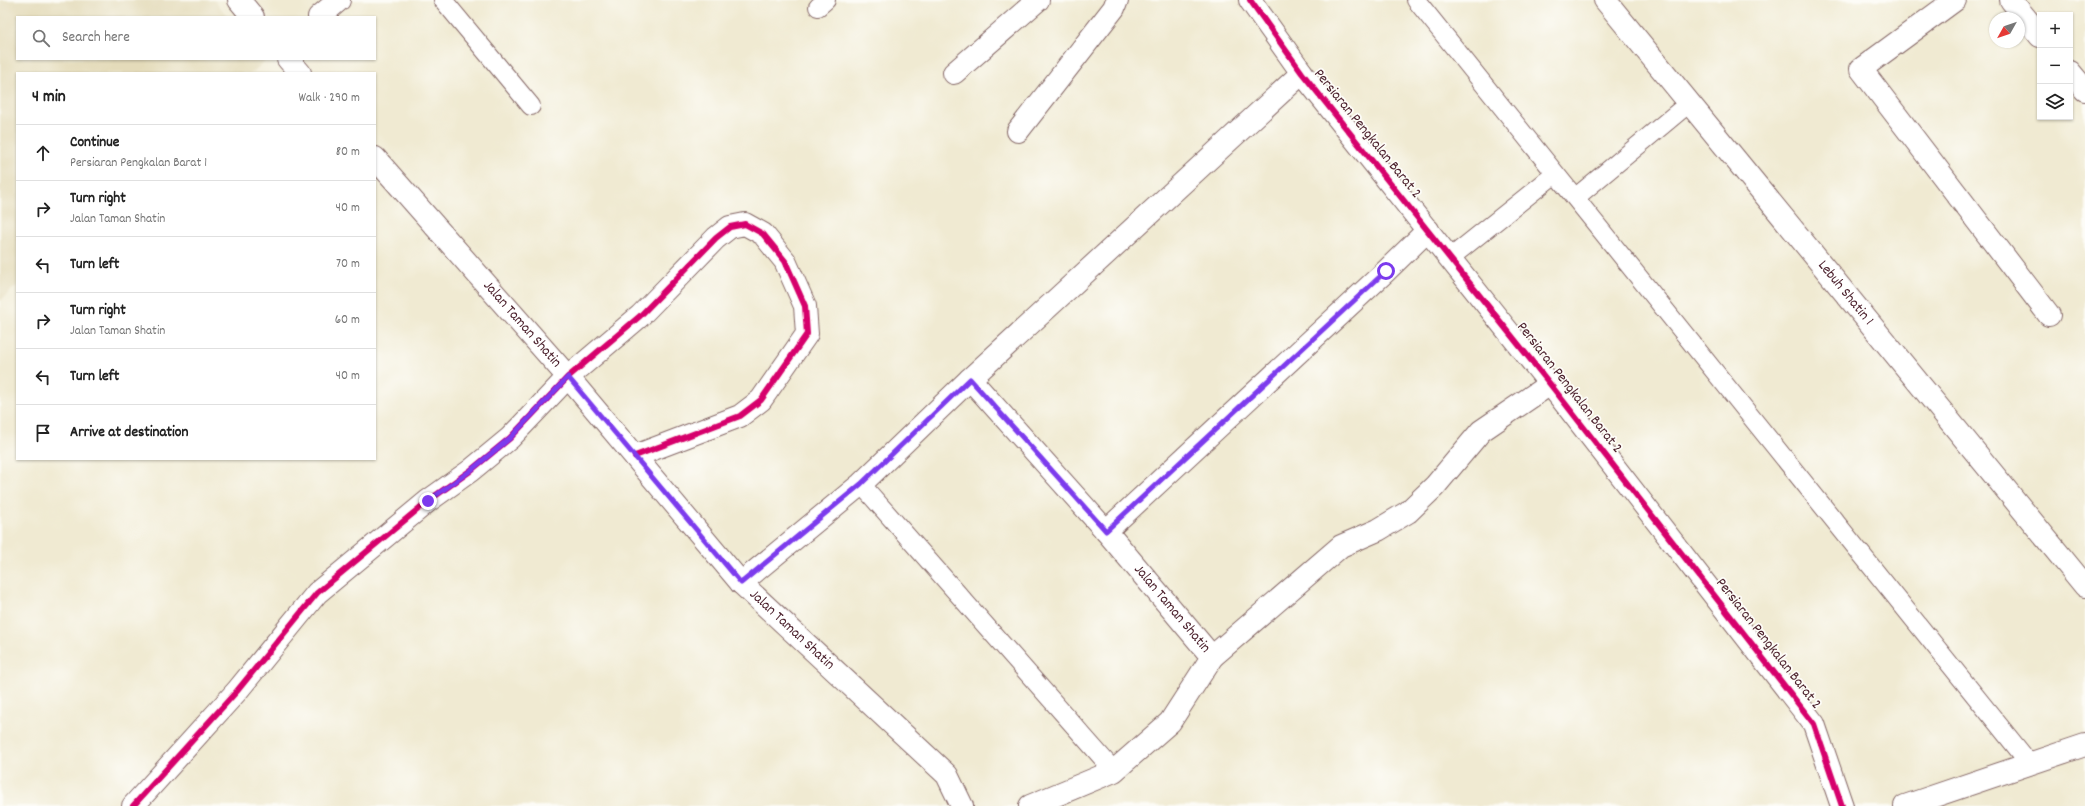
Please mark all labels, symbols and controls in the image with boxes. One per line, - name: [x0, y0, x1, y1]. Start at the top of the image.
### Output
- north arrow: [1989, 12, 2025, 48]
- map controls: [2037, 12, 2073, 120]
- button: +: [2037, 12, 2073, 48]
- search box: [16, 16, 376, 60]
- icon: search: [30, 27, 52, 49]
- text: Search here: [62, 27, 130, 49]
- button: −: [2037, 48, 2073, 84]
- street label: Persiaran Pengkalan Barat 2: [1308, 64, 1426, 204]
- button: layers: [2037, 84, 2073, 120]
- text: 4 min: [32, 86, 66, 110]
- text: Walk · 290 m: [298, 89, 360, 108]
- text: Continue: [70, 132, 119, 154]
- icon: ahead: [32, 142, 54, 164]
- text: 80 m: [336, 143, 360, 162]
- text: Persiaran Pengkalan Barat 1: [70, 154, 207, 173]
- text: Turn right: [70, 188, 126, 210]
- icon: right: [32, 198, 54, 220]
- text: 40 m: [336, 199, 360, 218]
- text: Jalan Taman Shatin: [70, 210, 165, 229]
- icon: left: [32, 254, 54, 276]
- text: Turn left: [70, 254, 119, 276]
- text: 70 m: [336, 255, 360, 274]
- street label: Lebuh Shatin 1: [1812, 256, 1879, 331]
- route start: [1377, 262, 1395, 280]
- street label: Jalan Taman Shatin: [477, 276, 566, 373]
- text: Turn right: [70, 300, 126, 322]
- icon: right: [32, 310, 54, 332]
- text: 60 m: [335, 311, 360, 330]
- street label: Persiaran Pengkalan Barat 2: [1511, 318, 1627, 458]
- text: Jalan Taman Shatin: [70, 322, 165, 341]
- icon: left: [32, 366, 54, 388]
- text: Turn left: [70, 366, 119, 388]
- text: 40 m: [336, 367, 360, 386]
- icon: arrive: [32, 422, 54, 444]
- text: Arrive at destination: [70, 422, 188, 444]
- route end: [419, 492, 437, 510]
- street label: Jalan Taman Shatin: [1128, 560, 1216, 658]
- street label: Persiaran Pengkalan Barat 2: [1710, 574, 1826, 714]
- street label: Jalan Taman Shatin: [744, 585, 839, 676]

